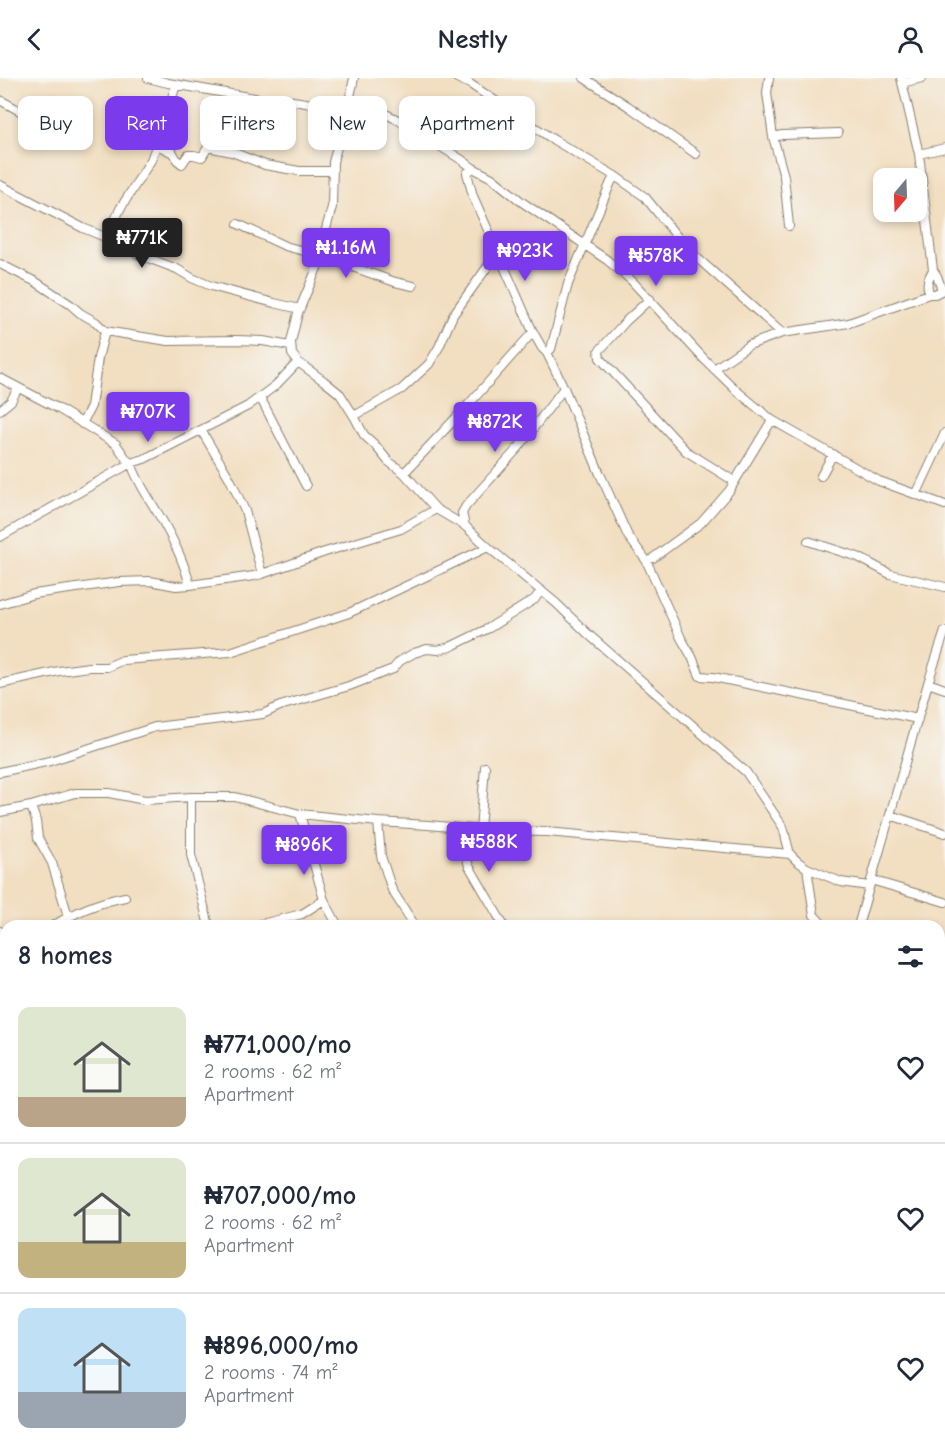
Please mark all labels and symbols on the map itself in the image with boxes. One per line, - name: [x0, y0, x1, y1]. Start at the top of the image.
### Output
- north arrow: [873, 168, 927, 222]
- pin: ₦771K: [100, 218, 184, 269]
- pin: ₦1.16M: [297, 228, 395, 279]
- pin: ₦923K: [483, 231, 567, 282]
- pin: ₦578K: [614, 236, 698, 287]
- pin: ₦707K: [106, 392, 190, 443]
- pin: ₦872K: [453, 402, 537, 453]
- pin: ₦588K: [447, 822, 531, 873]
- pin: ₦896K: [262, 825, 346, 876]

